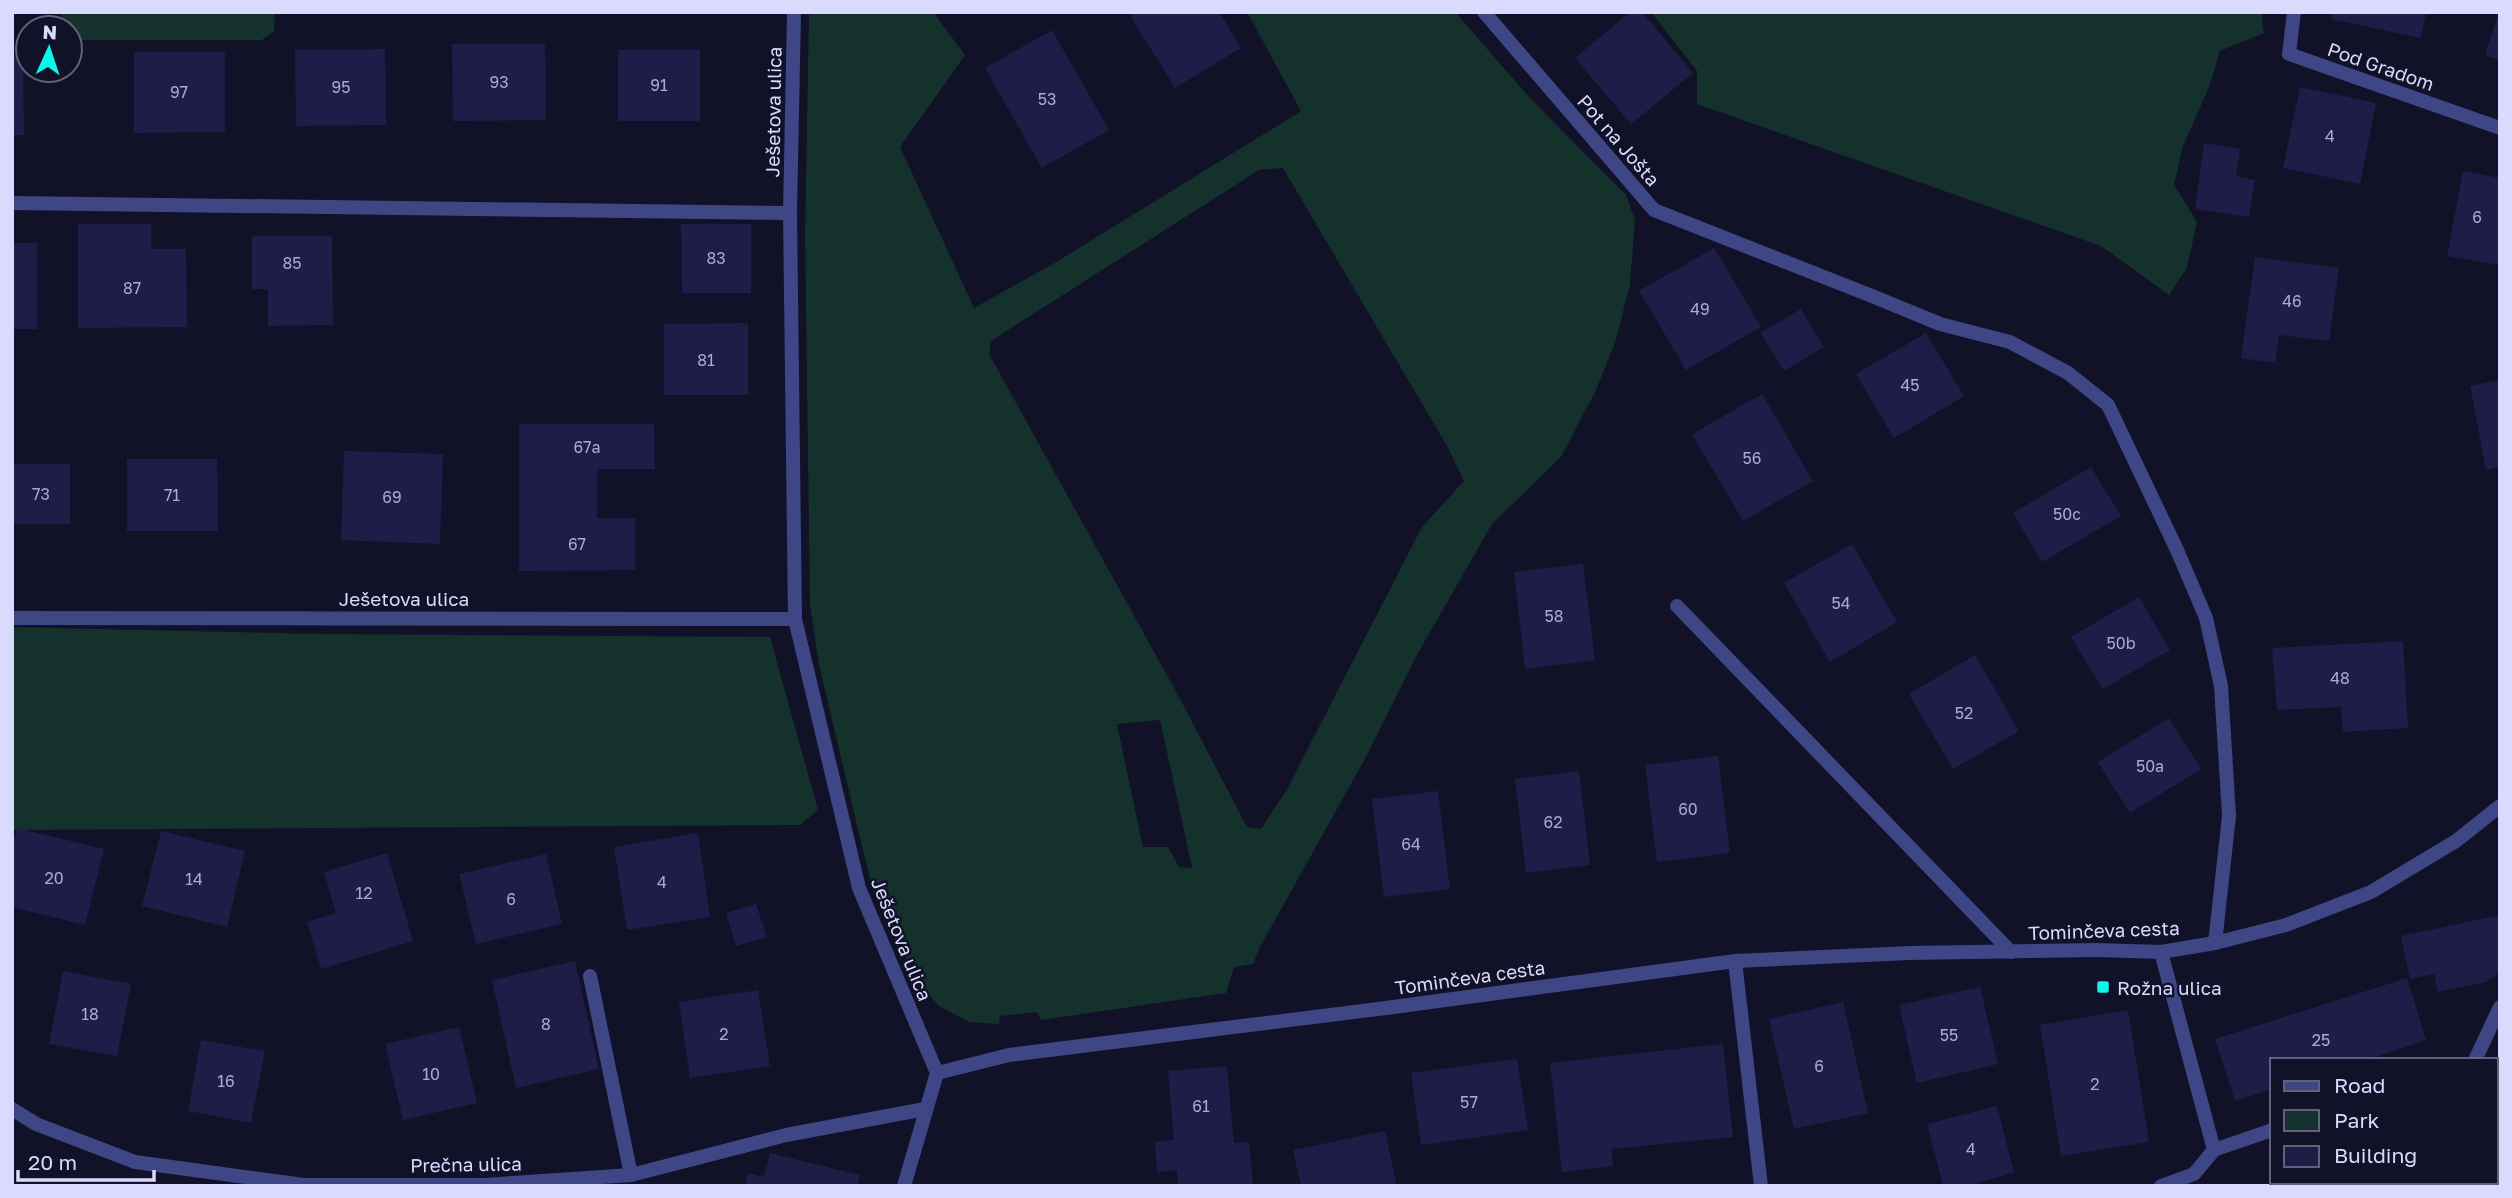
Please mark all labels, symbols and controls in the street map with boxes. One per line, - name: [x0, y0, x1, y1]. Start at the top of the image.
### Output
- north arrow: [14, 14, 84, 84]
- text: N: [42, 20, 58, 43]
- street label: Pod Gradom: [2325, 37, 2437, 95]
- street label: Ješetova ulica: [760, 47, 786, 177]
- house number: 93: [489, 72, 509, 92]
- house number: 91: [650, 75, 668, 95]
- house number: 95: [332, 77, 350, 97]
- house number: 97: [170, 82, 188, 102]
- house number: 53: [1038, 89, 1056, 109]
- street label: Pot na Jošta: [1573, 90, 1665, 190]
- house number: 4: [2325, 126, 2335, 146]
- house number: 6: [2472, 207, 2482, 227]
- house number: 83: [706, 248, 726, 268]
- house number: 85: [282, 253, 302, 273]
- house number: 87: [123, 278, 141, 298]
- house number: 46: [2282, 291, 2302, 311]
- house number: 49: [1690, 299, 1710, 319]
- house number: 81: [697, 350, 715, 370]
- house number: 45: [1900, 375, 1920, 395]
- house number: 67a: [573, 437, 601, 457]
- house number: 56: [1743, 448, 1761, 468]
- house number: 73: [32, 484, 50, 504]
- house number: 71: [164, 485, 180, 505]
- house number: 69: [382, 487, 402, 507]
- house number: 50c: [2053, 504, 2081, 524]
- house number: 67: [568, 534, 586, 554]
- street label: Ješetova ulica: [339, 587, 469, 610]
- house number: 54: [1831, 593, 1851, 613]
- house number: 58: [1544, 606, 1564, 626]
- house number: 50b: [2106, 633, 2136, 653]
- house number: 48: [2330, 668, 2350, 688]
- house number: 52: [1955, 703, 1973, 723]
- house number: 50a: [2136, 756, 2164, 776]
- house number: 60: [1678, 799, 1698, 819]
- house number: 62: [1544, 812, 1562, 832]
- house number: 64: [1401, 834, 1421, 854]
- house number: 20: [44, 868, 64, 888]
- house number: 14: [185, 869, 203, 889]
- house number: 4: [657, 872, 667, 892]
- street label: Ješetova ulica: [867, 874, 937, 1004]
- house number: 12: [355, 883, 373, 903]
- house number: 6: [506, 889, 516, 909]
- street label: Tominčeva cesta: [2028, 916, 2180, 944]
- street label: Tominčeva cesta: [1393, 955, 1547, 999]
- place label: Rožna ulica: [2117, 976, 2222, 999]
- marker: Rožna ulica: [2095, 979, 2111, 995]
- house number: 18: [81, 1004, 99, 1024]
- house number: 8: [541, 1014, 551, 1034]
- house number: 2: [719, 1024, 729, 1044]
- house number: 55: [1940, 1025, 1958, 1045]
- house number: 25: [2312, 1030, 2330, 1050]
- house number: 6: [1814, 1056, 1824, 1076]
- legend: [2270, 1058, 2498, 1184]
- house number: 10: [422, 1064, 440, 1084]
- house number: 16: [217, 1071, 235, 1091]
- text: Road: [2334, 1072, 2385, 1098]
- house number: 2: [2090, 1074, 2100, 1094]
- house number: 57: [1460, 1092, 1478, 1112]
- house number: 61: [1192, 1096, 1210, 1116]
- text: Park: [2334, 1107, 2380, 1133]
- scale bar: [18, 1138, 154, 1182]
- house number: 4: [1966, 1139, 1976, 1159]
- text: Building: [2334, 1142, 2417, 1168]
- text: 20 m: [28, 1149, 77, 1175]
- street label: Prečna ulica: [410, 1152, 522, 1176]

